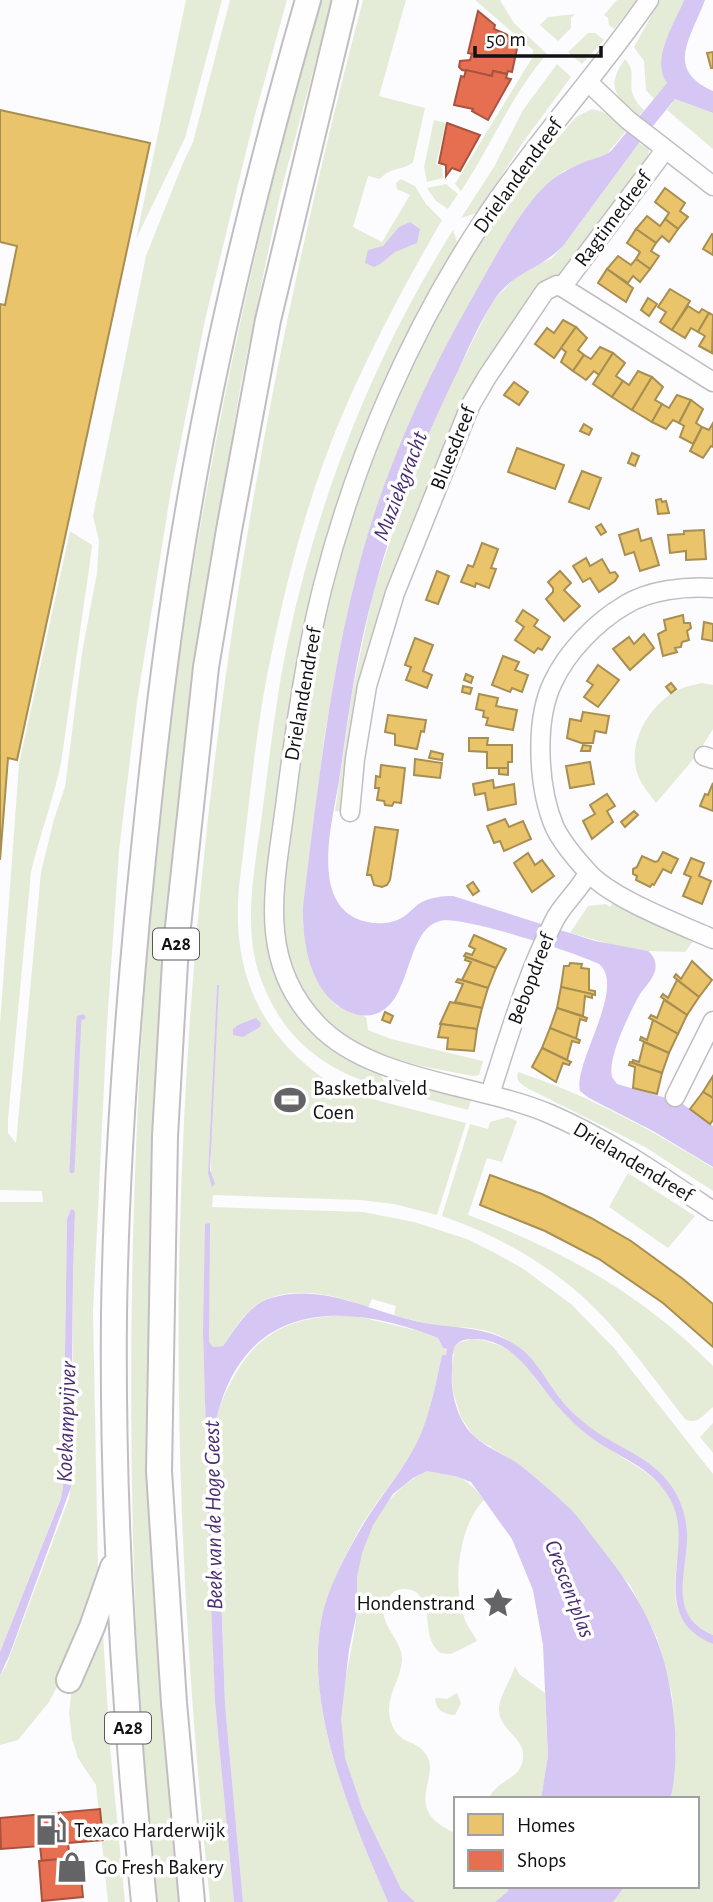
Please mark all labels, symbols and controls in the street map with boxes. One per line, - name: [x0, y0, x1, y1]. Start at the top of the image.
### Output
- scale bar: [475, 14, 601, 58]
- text: 50 m: [486, 29, 526, 50]
- street label: Drielandendreef: [470, 114, 567, 237]
- street label: Ragtimedreef: [571, 166, 656, 270]
- street label: Bluesdreef: [427, 402, 480, 493]
- water label: Muziekgracht: [370, 428, 433, 544]
- street label: Drielandendreef: [281, 624, 325, 762]
- road number: A28: [153, 928, 199, 960]
- street label: Bebopdreef: [504, 929, 559, 1028]
- place label: Basketbalveld Coen: [313, 1078, 427, 1123]
- sports icon: Basketbalveld Coen: [273, 1083, 307, 1117]
- street label: Drielandendreef: [570, 1118, 698, 1207]
- water label: Koekampvijver: [53, 1360, 81, 1483]
- water label: Beek van de Hoge Geest: [201, 1420, 227, 1610]
- water label: Crescentplas: [540, 1537, 598, 1641]
- place icon: Hondenstrand: [481, 1586, 515, 1620]
- place label: Hondenstrand: [356, 1593, 475, 1614]
- road number: A28: [105, 1712, 151, 1744]
- legend: [454, 1797, 699, 1888]
- fuel station icon: Texaco Harderwijk: [34, 1813, 68, 1847]
- text: Homes: [517, 1815, 575, 1836]
- place label: Texaco Harderwijk: [74, 1820, 225, 1841]
- shop icon: Go Fresh Bakery: [55, 1850, 89, 1884]
- text: Shops: [517, 1850, 566, 1871]
- place label: Go Fresh Bakery: [95, 1857, 224, 1878]

